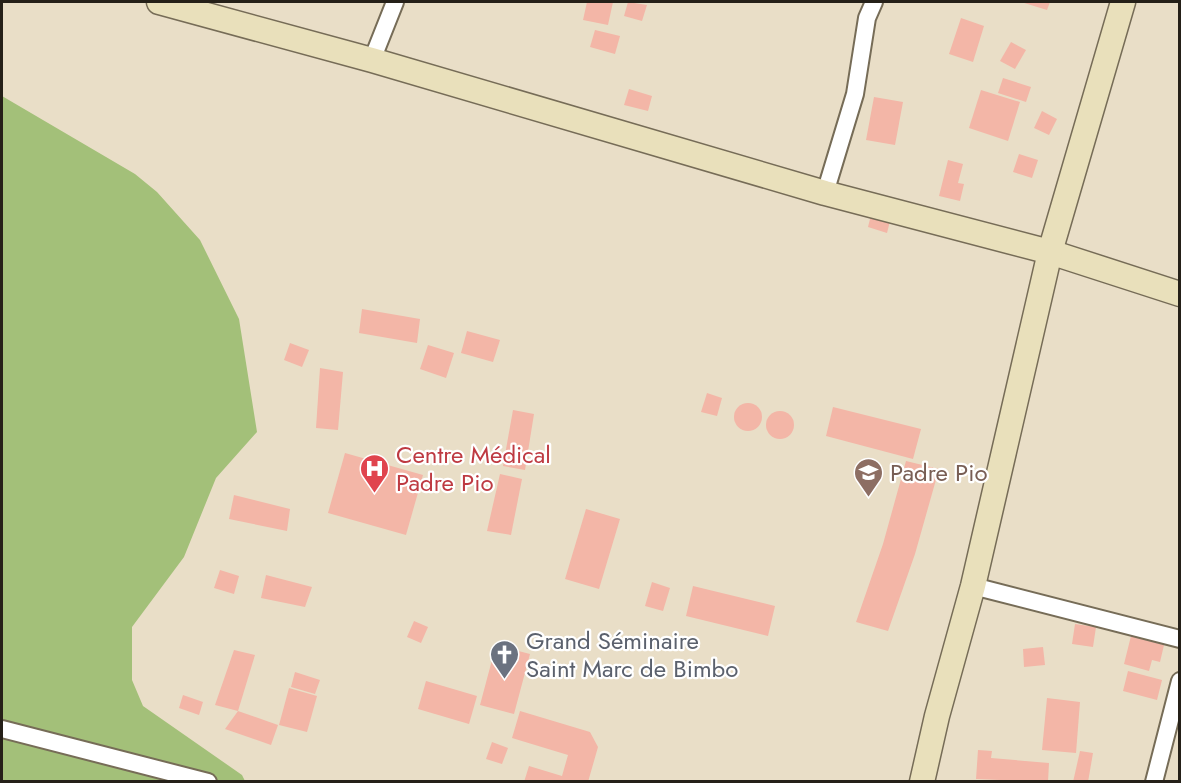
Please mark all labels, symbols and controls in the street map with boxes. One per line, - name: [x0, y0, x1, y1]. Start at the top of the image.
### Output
- place label: Centre Médical Padre Pio: [396, 437, 551, 500]
- hospital icon: Centre Médical Padre Pio: [359, 452, 391, 494]
- place label: Padre Pio: [890, 455, 988, 490]
- school or university icon: Padre Pio: [853, 456, 885, 498]
- place label: Grand Séminaire Saint Marc de Bimbo: [526, 623, 738, 686]
- church icon: Grand Séminaire Saint Marc de Bimbo: [489, 638, 521, 680]

